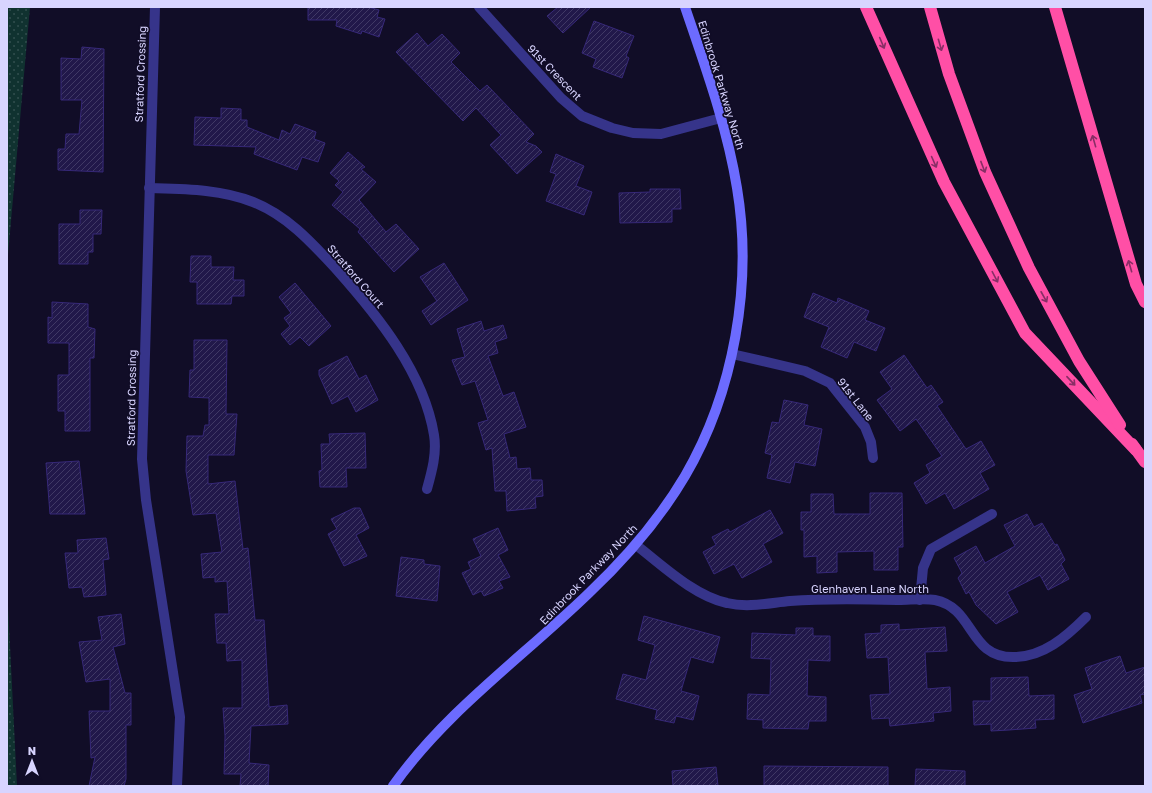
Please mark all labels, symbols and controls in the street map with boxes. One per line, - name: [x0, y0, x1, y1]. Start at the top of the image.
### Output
- street label: Edinbrook Parkway North: [696, 19, 748, 151]
- street label: Stratford Crossing: [132, 26, 148, 122]
- one-way arrow: [878, 36, 886, 48]
- one-way arrow: [937, 38, 945, 51]
- street label: 91st Crescent: [525, 41, 585, 103]
- one-way arrow: [1090, 135, 1097, 148]
- one-way arrow: [931, 155, 939, 167]
- one-way arrow: [980, 161, 988, 173]
- street label: Stratford Court: [325, 242, 387, 310]
- one-way arrow: [1126, 260, 1133, 273]
- one-way arrow: [991, 271, 999, 283]
- one-way arrow: [1041, 291, 1049, 303]
- street label: Stratford Crossing: [124, 350, 138, 446]
- street label: 91st Lane: [835, 375, 877, 423]
- one-way arrow: [1066, 376, 1075, 386]
- street label: Edinbrook Parkway North: [537, 521, 639, 627]
- street label: Glenhaven Lane North: [811, 582, 929, 595]
- north arrow: [12, 741, 52, 781]
- text: N: [28, 744, 36, 757]

